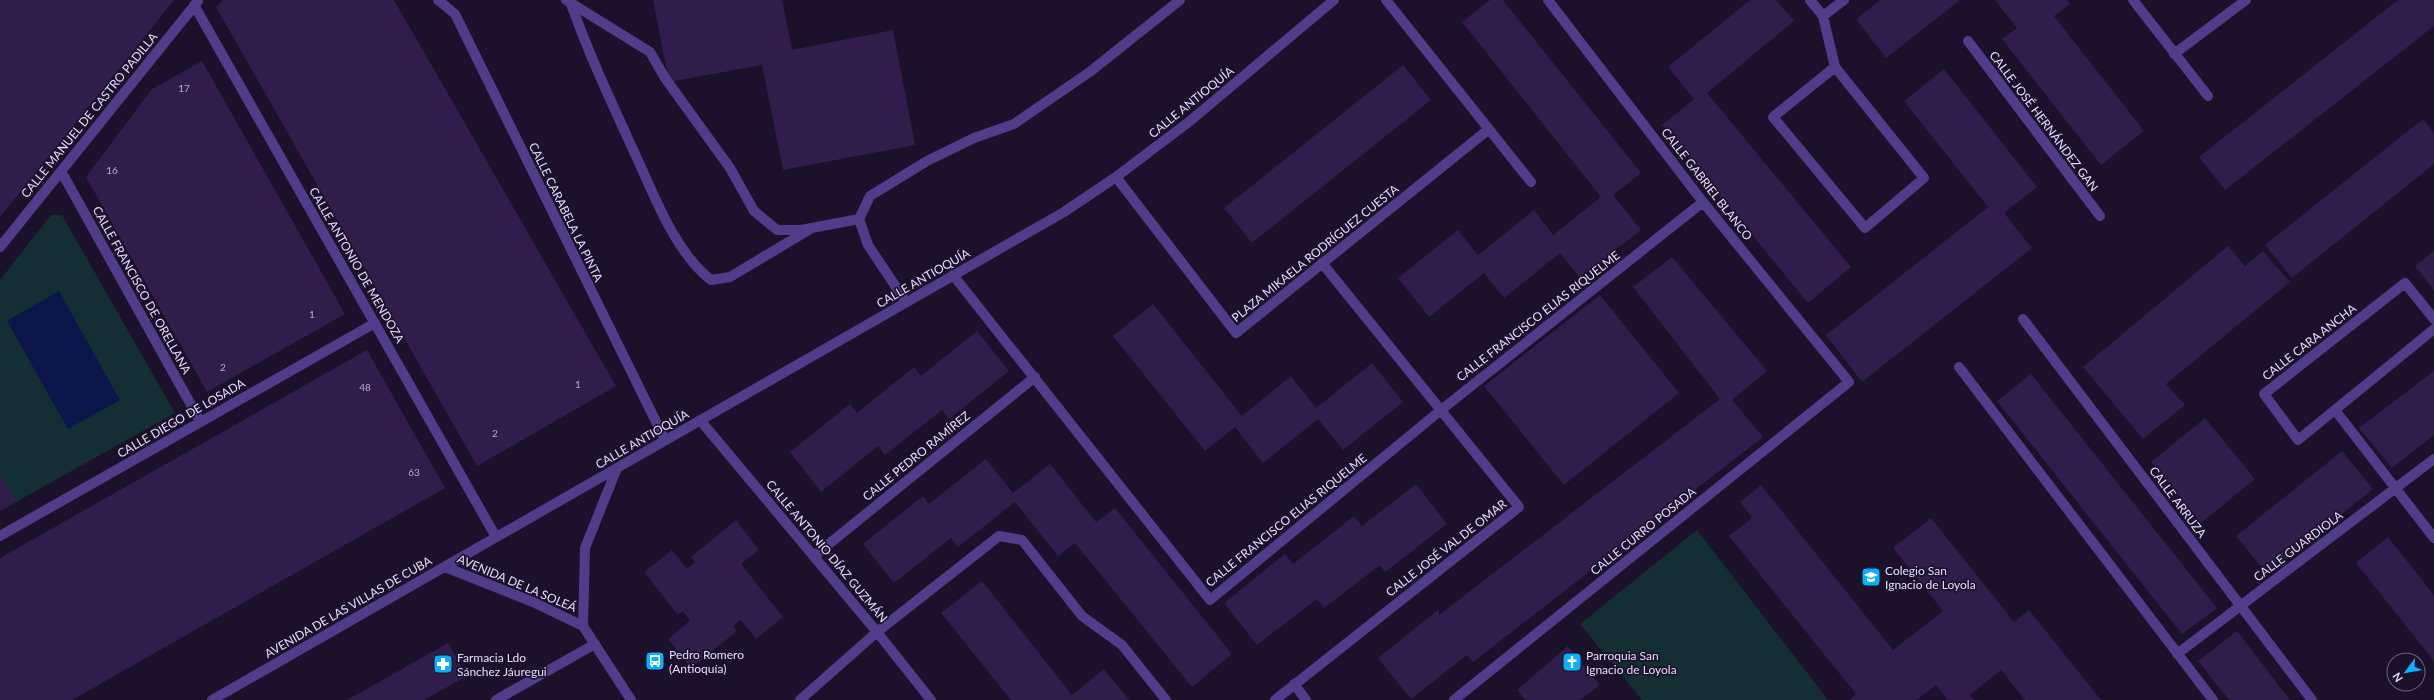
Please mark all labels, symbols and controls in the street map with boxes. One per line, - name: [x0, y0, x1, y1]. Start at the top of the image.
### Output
- street label: CALLE MANUEL DE CASTRO PADILLA: [18, 29, 161, 201]
- street label: CALLE JOSÉ HERNÁNDEZ GAN: [1986, 48, 2102, 194]
- street label: CALLE ANTIOQUÍA: [1145, 62, 1237, 141]
- house number: 17: [178, 82, 190, 94]
- street label: CALLE GABRIEL BLANCO: [1658, 125, 1756, 243]
- street label: CALLE CARABELA LA PINTA: [526, 140, 607, 285]
- house number: 16: [106, 164, 118, 176]
- street label: PLAZA MIKAELA RODRÍGUEZ CUESTA: [1228, 180, 1402, 325]
- street label: CALLE ANTONIO DE MENDOZA: [306, 185, 408, 346]
- street label: CALLE FRANCISCO DE ORELLANA: [90, 204, 195, 377]
- street label: CALLE ANTIOQUÍA: [874, 245, 973, 311]
- street label: CALLE FRANCISCO ELIAS RIQUELME: [1453, 248, 1623, 384]
- street label: CALLE CARA ANCHA: [2259, 300, 2360, 383]
- house number: 1: [309, 308, 315, 320]
- house number: 2: [220, 361, 226, 373]
- street label: CALLE DIEGO DE LOSADA: [114, 375, 248, 461]
- house number: 1: [575, 378, 581, 390]
- house number: 48: [359, 381, 371, 393]
- street label: CALLE ANTIOQUÍA: [593, 406, 692, 472]
- street label: CALLE PEDRO RAMÍREZ: [859, 408, 973, 504]
- house number: 2: [492, 427, 498, 439]
- street label: CALLE FRANCISCO ELIAS RIQUELME: [1202, 450, 1370, 590]
- street label: CALLE ARRUZA: [2146, 463, 2210, 541]
- house number: 63: [408, 466, 420, 478]
- street label: CALLE ANTONIO DÍAZ GUZMÁN: [763, 477, 891, 625]
- street label: CALLE CURRO POSADA: [1587, 483, 1699, 578]
- street label: CALLE JOSÉ VAL DE OMAR: [1383, 496, 1510, 600]
- street label: CALLE GUARDIOLA: [2250, 507, 2346, 584]
- street label: AVENIDA DE LA SOLEÁ: [455, 551, 580, 615]
- street label: AVENIDA DE LAS VILLAS DE CUBA: [262, 552, 435, 661]
- place label: Colegio San Ignacio de Loyola: [1885, 563, 1976, 592]
- school or university icon: Colegio San Ignacio de Loyola: [1860, 566, 1882, 588]
- place label: Pedro Romero (Antioquía): [669, 647, 744, 676]
- place label: Parroquia San Ignacio de Loyola: [1586, 648, 1677, 677]
- place label: Farmacia Ldo Sánchez Jáuregui: [457, 650, 547, 679]
- bus stop icon: Pedro Romero (Antioquía): [644, 650, 666, 672]
- church icon: Parroquia San Ignacio de Loyola: [1561, 651, 1583, 673]
- north arrow: [2386, 652, 2426, 692]
- pharmacy icon: Farmacia Ldo Sánchez Jáuregui: [432, 653, 454, 675]
- text: N: [2389, 671, 2405, 685]

